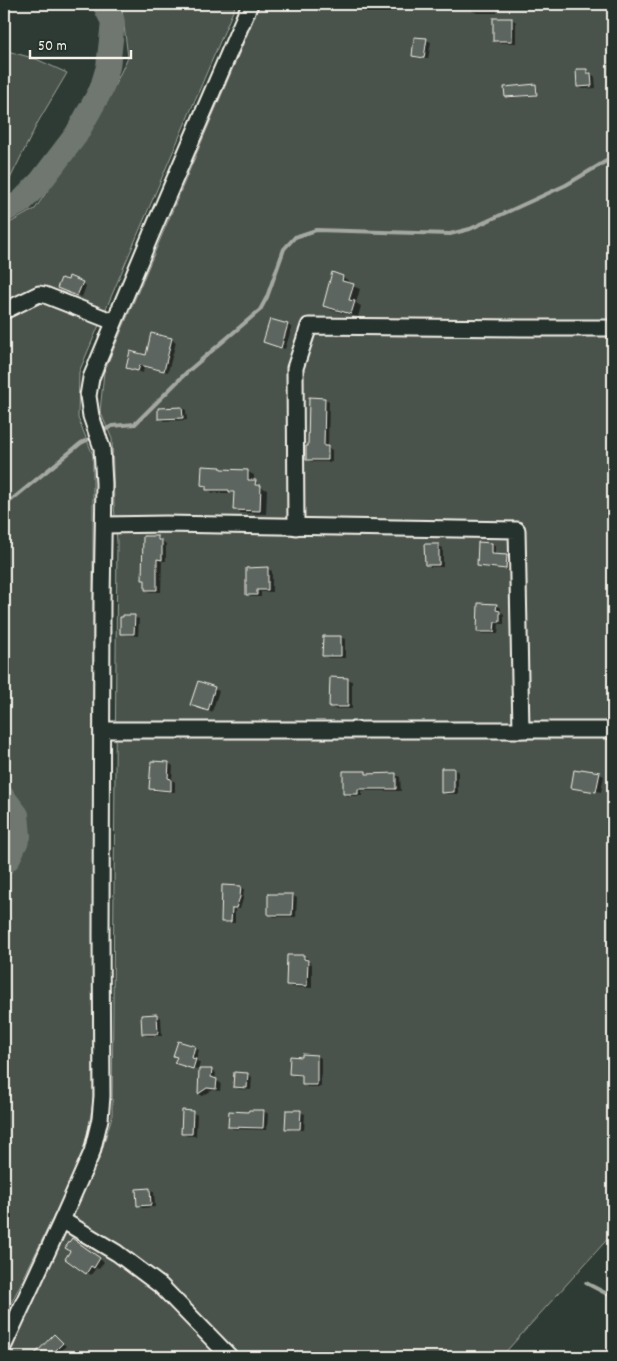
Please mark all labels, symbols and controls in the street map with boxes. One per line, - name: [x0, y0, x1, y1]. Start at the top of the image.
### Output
- scale bar: [30, 28, 131, 60]
- text: 50 m: [38, 36, 67, 58]

